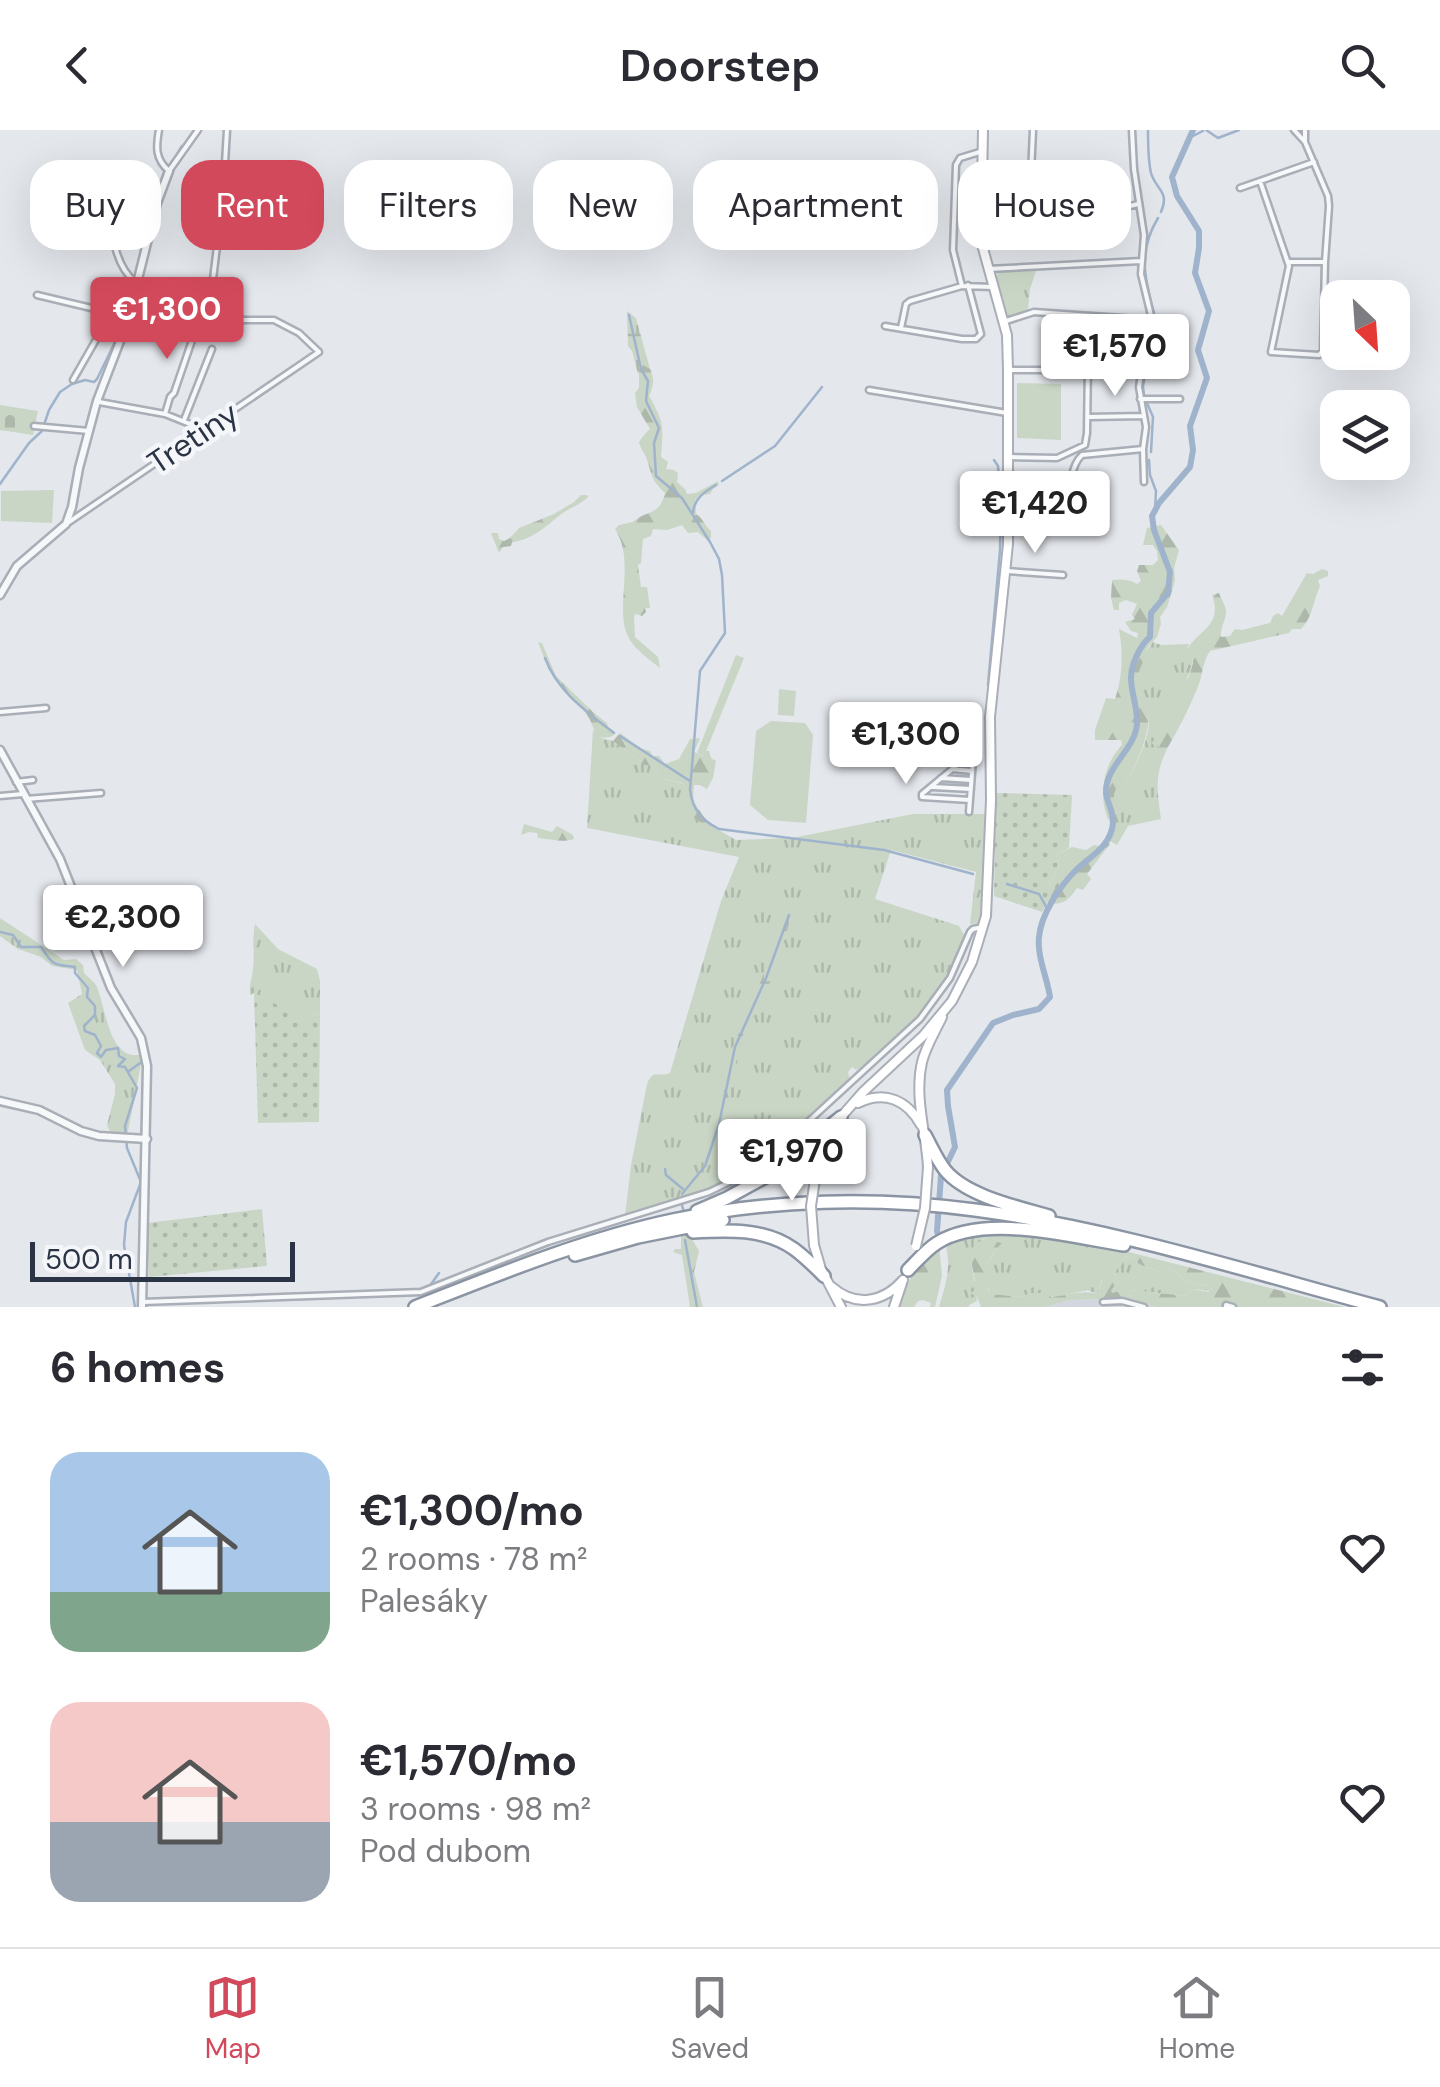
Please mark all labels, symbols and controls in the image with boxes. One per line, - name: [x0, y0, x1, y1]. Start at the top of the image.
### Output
- text: Doorstep: [620, 36, 820, 95]
- icon: back: [50, 38, 105, 93]
- icon: search: [1335, 38, 1390, 93]
- chip: Buy: [30, 160, 161, 250]
- chip: Rent: [181, 160, 324, 250]
- chip: Filters: [344, 160, 513, 250]
- chip: New: [533, 160, 673, 250]
- chip: Apartment: [693, 160, 938, 250]
- chip: House: [958, 160, 1131, 250]
- pin: €1,300: [86, 277, 248, 362]
- north arrow: [1320, 280, 1410, 370]
- map controls: [1320, 280, 1410, 480]
- text: €1,300: [112, 288, 222, 330]
- pin: €1,570: [1034, 314, 1196, 399]
- text: €1,570: [1063, 325, 1167, 367]
- button: layers: [1320, 390, 1410, 480]
- street label: Tretiny: [139, 392, 247, 484]
- pin: €1,420: [954, 471, 1116, 556]
- text: €1,420: [982, 482, 1088, 524]
- pin: €1,300: [825, 702, 987, 787]
- text: €1,300: [851, 713, 961, 755]
- pin: €2,300: [42, 885, 204, 970]
- text: €2,300: [65, 896, 181, 938]
- pin: €1,970: [711, 1119, 873, 1204]
- text: €1,970: [740, 1130, 844, 1172]
- scale bar: [30, 1237, 295, 1282]
- text: 500 m: [45, 1241, 133, 1278]
- text: 6 homes: [50, 1340, 225, 1395]
- icon: filters: [1335, 1340, 1390, 1395]
- text: €1,300/mo: [360, 1483, 584, 1538]
- icon: home: [130, 1492, 250, 1612]
- icon: heart: [1335, 1525, 1390, 1580]
- text: 2 rooms · 78 m²: [360, 1538, 588, 1580]
- text: Palesáky: [360, 1580, 488, 1622]
- text: €1,570/mo: [360, 1733, 577, 1788]
- icon: home: [130, 1742, 250, 1862]
- icon: heart: [1335, 1775, 1390, 1830]
- text: 3 rooms · 98 m²: [360, 1788, 591, 1830]
- text: Pod dubom: [360, 1830, 531, 1872]
- tab: Map: [205, 1970, 261, 2067]
- tab: Saved: [671, 1970, 749, 2067]
- tab: Home: [1159, 1970, 1235, 2067]

